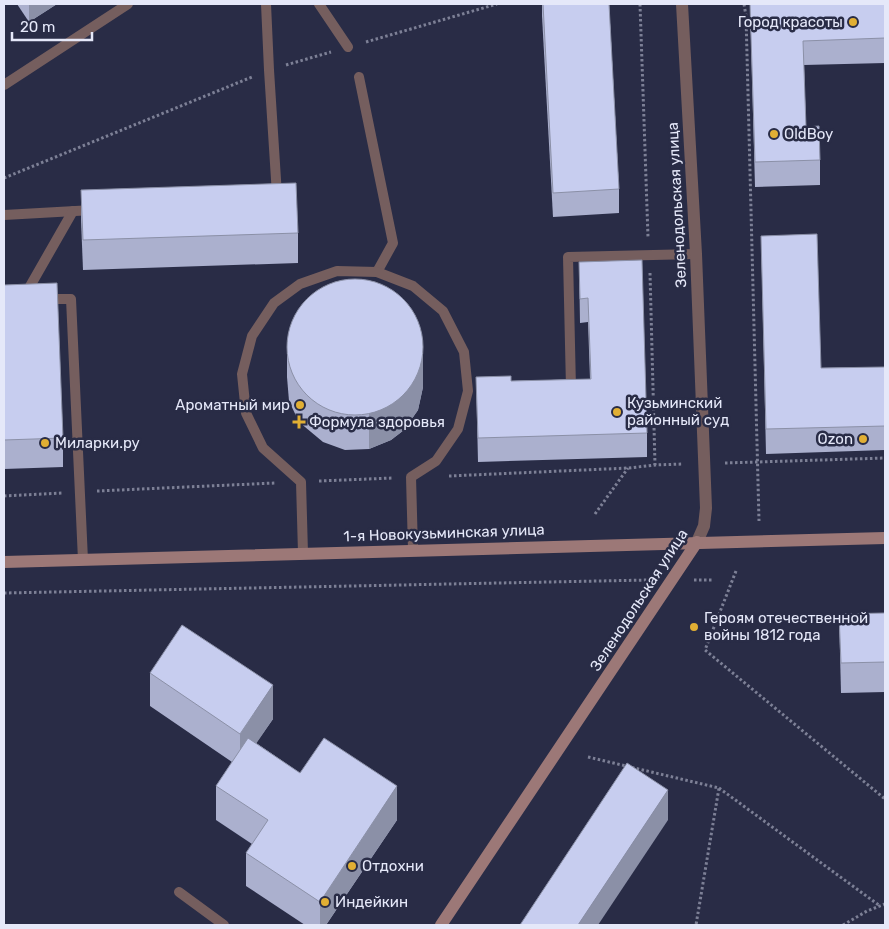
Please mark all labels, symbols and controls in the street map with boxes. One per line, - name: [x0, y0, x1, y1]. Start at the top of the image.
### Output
- scale bar: [12, 10, 92, 42]
- place label: Город красоты: [738, 13, 843, 31]
- marker: Город красоты: [847, 16, 859, 28]
- text: 20 m: [20, 18, 55, 36]
- street label: Зеленодольская улица: [664, 122, 690, 288]
- place label: OldBoy: [784, 125, 833, 143]
- marker: OldBoy: [768, 128, 780, 140]
- place label: Кузьминский районный суд: [627, 394, 729, 429]
- place label: Ароматный мир: [175, 396, 290, 414]
- marker: Ароматный мир: [294, 399, 306, 411]
- marker: Кузьминский районный суд: [611, 406, 623, 418]
- place label: Формула здоровья: [309, 413, 445, 431]
- marker: Формула здоровья: [293, 416, 305, 428]
- place label: Ozon: [818, 430, 853, 448]
- marker: Ozon: [857, 433, 869, 445]
- place label: Миларки.ру: [55, 434, 140, 452]
- marker: Миларки.ру: [39, 437, 51, 449]
- street label: 1-я Новокузьминская улица: [343, 520, 545, 546]
- street label: Зеленодольская улица: [586, 526, 692, 674]
- place label: Героям отечественной войны 1812 года: [704, 609, 868, 644]
- marker: Героям отечественной войны 1812 года: [688, 621, 700, 633]
- place label: Отдохни: [362, 857, 424, 875]
- marker: Отдохни: [346, 860, 358, 872]
- place label: Индейкин: [335, 893, 408, 911]
- marker: Индейкин: [319, 896, 331, 908]

